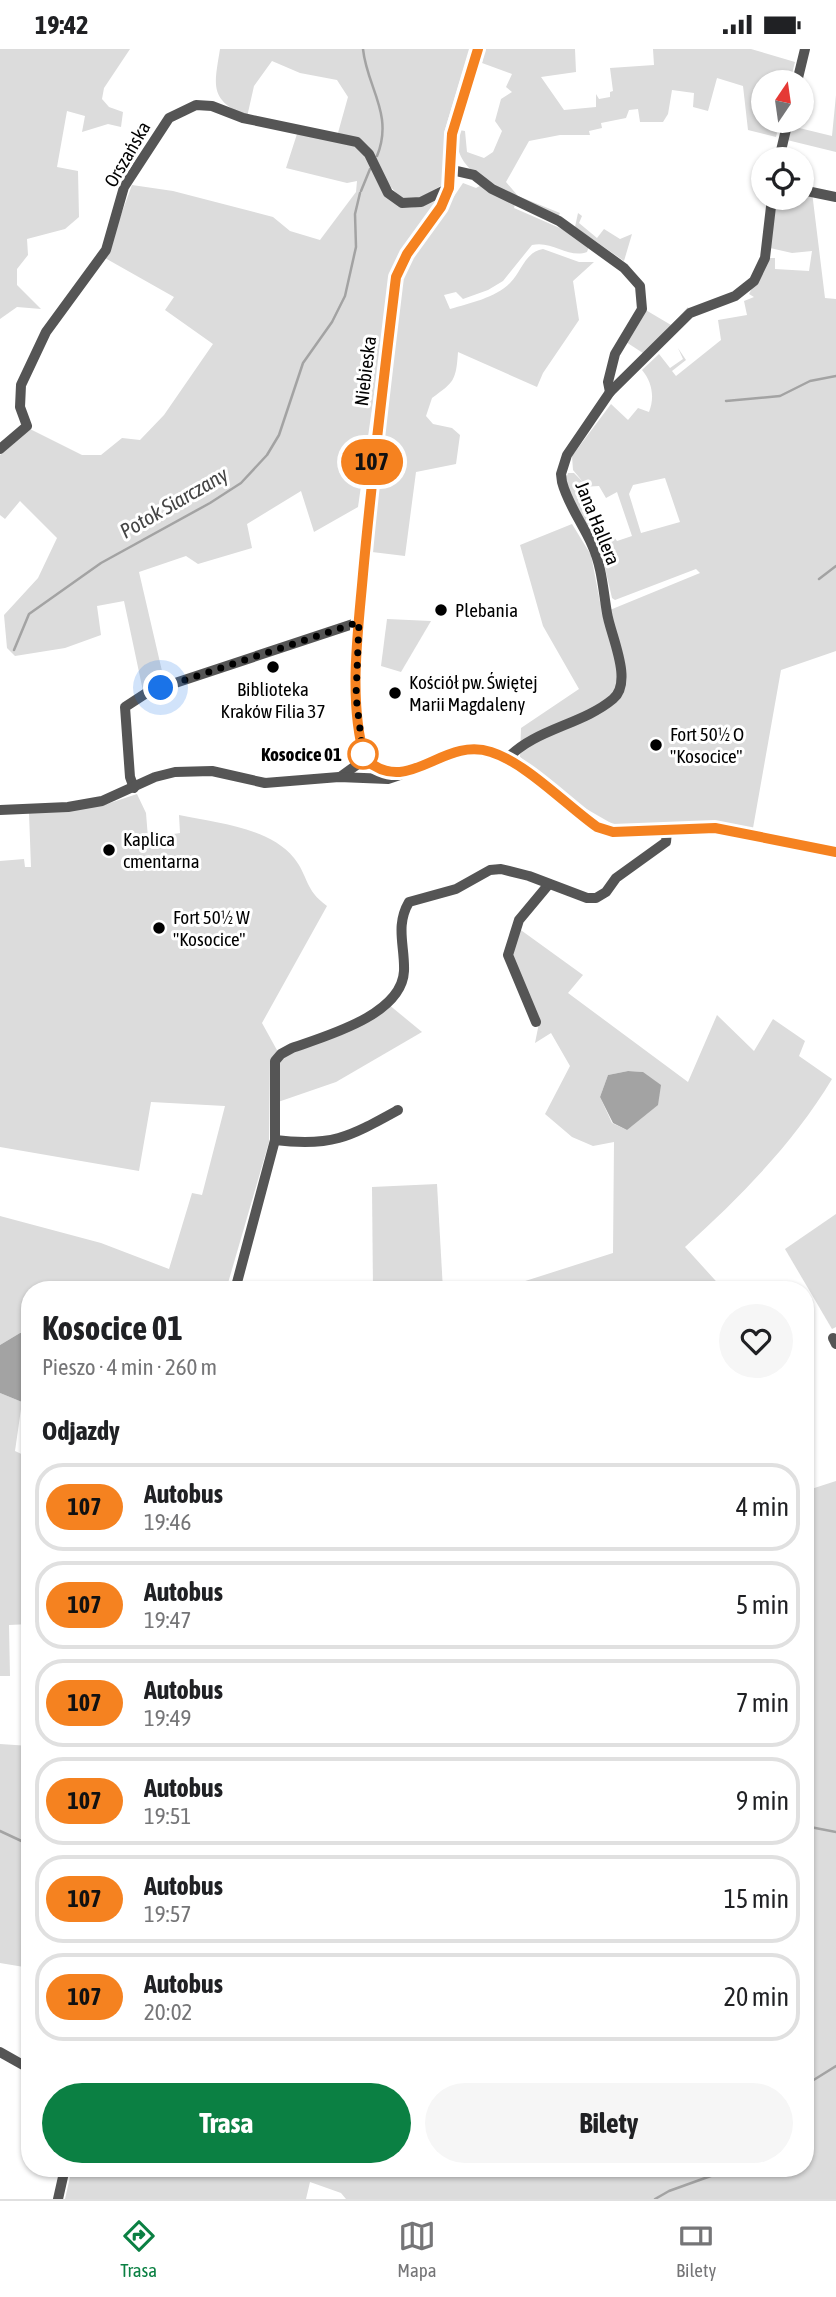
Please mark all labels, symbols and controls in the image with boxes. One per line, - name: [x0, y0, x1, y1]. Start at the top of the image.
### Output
- text: 19:42: [35, 10, 89, 40]
- north arrow: [751, 70, 814, 133]
- map controls: [751, 70, 814, 210]
- street label: Orszańska: [99, 117, 155, 191]
- button: locate: [751, 147, 814, 210]
- street label: Niebieska: [350, 335, 380, 407]
- line badge: 107: [332, 439, 412, 485]
- text: 107: [355, 448, 389, 475]
- water label: Potok Siarczany: [115, 461, 232, 543]
- street label: Jana Hallera: [571, 478, 625, 568]
- place label: Plebania: [455, 599, 518, 621]
- marker: Plebania: [433, 602, 449, 618]
- marker: Biblioteka Kraków Filia 37: [265, 659, 281, 675]
- your location: [143, 670, 178, 705]
- place label: Kościół pw. Świętej Marii Magdaleny: [409, 671, 538, 715]
- place label: Biblioteka Kraków Filia 37: [221, 678, 325, 722]
- marker: Kościół pw. Świętej Marii Magdaleny: [387, 685, 403, 701]
- place label: Fort 50½ O "Kosocice": [670, 723, 744, 767]
- marker: Fort 50½ O "Kosocice": [648, 737, 664, 753]
- marker: Kosocice 01: [348, 739, 378, 769]
- place label: Kosocice 01: [261, 743, 342, 765]
- place label: Kaplica cmentarna: [123, 828, 200, 872]
- marker: Kaplica cmentarna: [101, 842, 117, 858]
- place label: Fort 50½ W "Kosocice": [173, 906, 250, 950]
- marker: Fort 50½ W "Kosocice": [151, 920, 167, 936]
- button: heart: [719, 1304, 793, 1378]
- text: Kosocice 01: [42, 1309, 183, 1347]
- text: Pieszo · 4 min · 260 m: [42, 1354, 217, 1380]
- text: Odjazdy: [42, 1416, 120, 1446]
- text: Autobus: [144, 1479, 223, 1509]
- text: 4 min: [736, 1492, 789, 1522]
- text: 107: [68, 1493, 101, 1520]
- text: 19:46: [144, 1509, 191, 1535]
- text: Autobus: [144, 1577, 223, 1607]
- text: 5 min: [736, 1590, 789, 1620]
- text: 107: [68, 1591, 101, 1618]
- text: 19:47: [144, 1607, 191, 1633]
- text: Autobus: [144, 1675, 223, 1705]
- text: 7 min: [736, 1688, 789, 1718]
- text: 107: [68, 1689, 101, 1716]
- text: 19:49: [144, 1705, 191, 1731]
- text: Autobus: [144, 1773, 223, 1803]
- text: 9 min: [736, 1786, 789, 1816]
- text: 107: [68, 1787, 101, 1814]
- text: 19:51: [144, 1803, 191, 1829]
- text: Autobus: [144, 1871, 223, 1901]
- text: 15 min: [724, 1884, 789, 1914]
- text: 107: [68, 1885, 101, 1912]
- text: 19:57: [144, 1901, 191, 1927]
- text: Autobus: [144, 1969, 223, 1999]
- text: 20 min: [724, 1982, 789, 2012]
- text: 107: [68, 1983, 101, 2010]
- text: 20:02: [144, 1999, 192, 2025]
- button: Trasa: [42, 2083, 411, 2163]
- button: Bilety: [425, 2083, 793, 2163]
- tab: Trasa: [120, 2217, 158, 2281]
- tab: Mapa: [397, 2217, 437, 2281]
- tab: Bilety: [676, 2217, 716, 2281]

